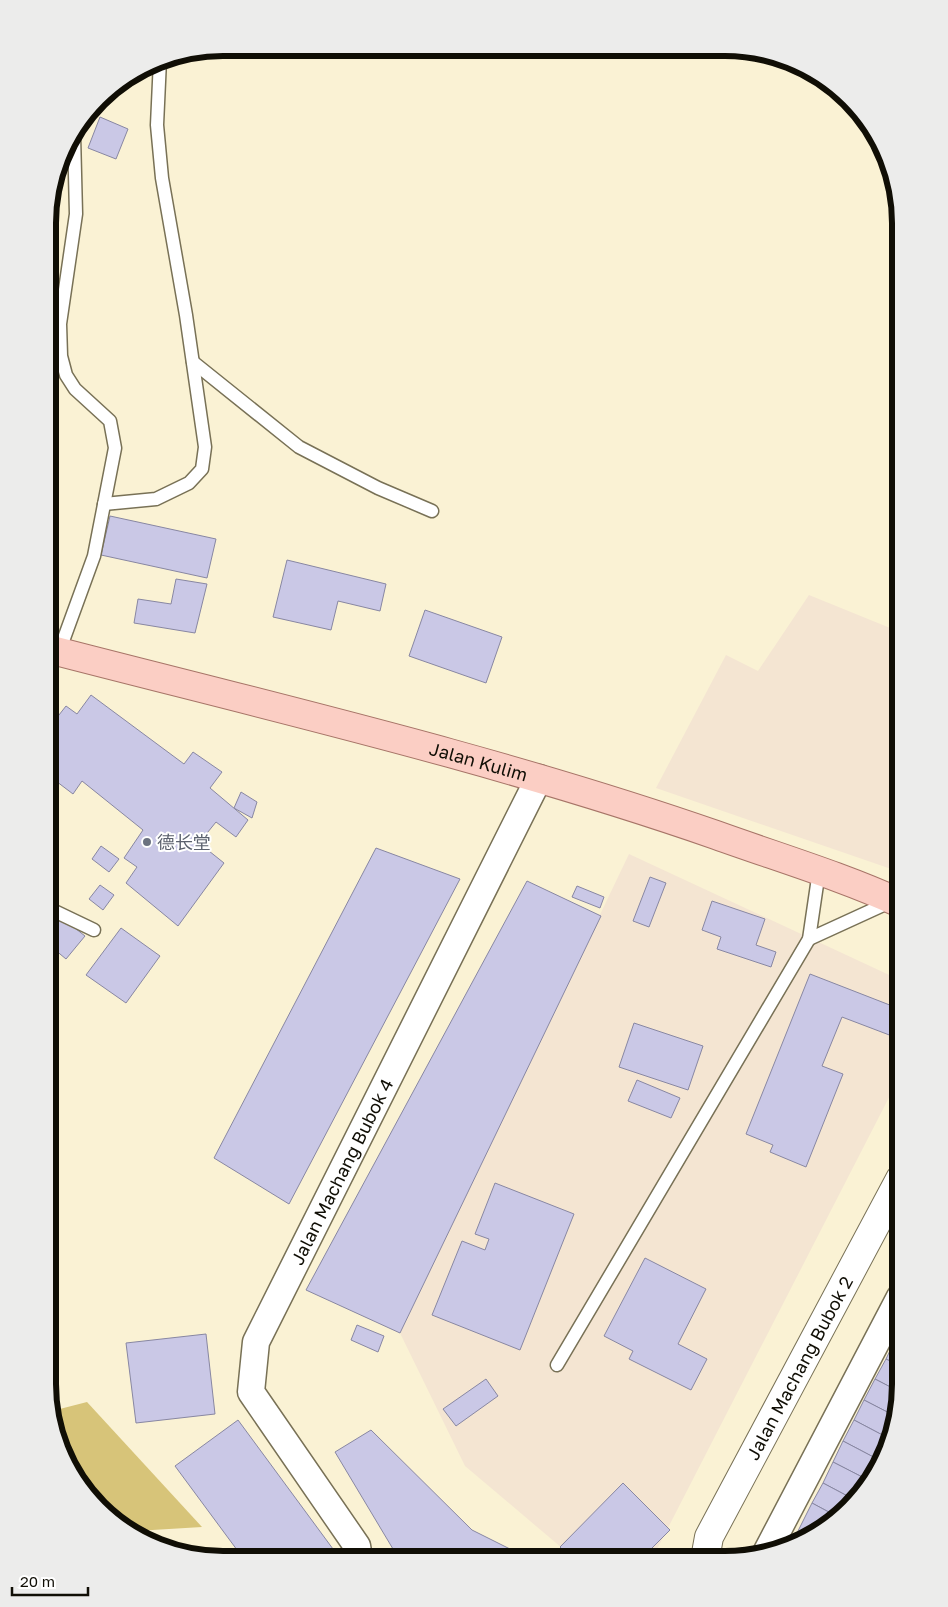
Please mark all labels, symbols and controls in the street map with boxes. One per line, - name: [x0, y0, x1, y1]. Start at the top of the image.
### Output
- street label: Jalan Kulim: [427, 737, 530, 786]
- place label: 德长堂: [157, 831, 211, 853]
- marker: 德长堂: [141, 836, 153, 848]
- street label: Jalan Machang Bubok 4: [286, 1075, 397, 1268]
- street label: Jalan Machang Bubok 2: [741, 1272, 857, 1464]
- scale bar: [12, 1564, 89, 1596]
- text: 20 m: [20, 1572, 55, 1590]

